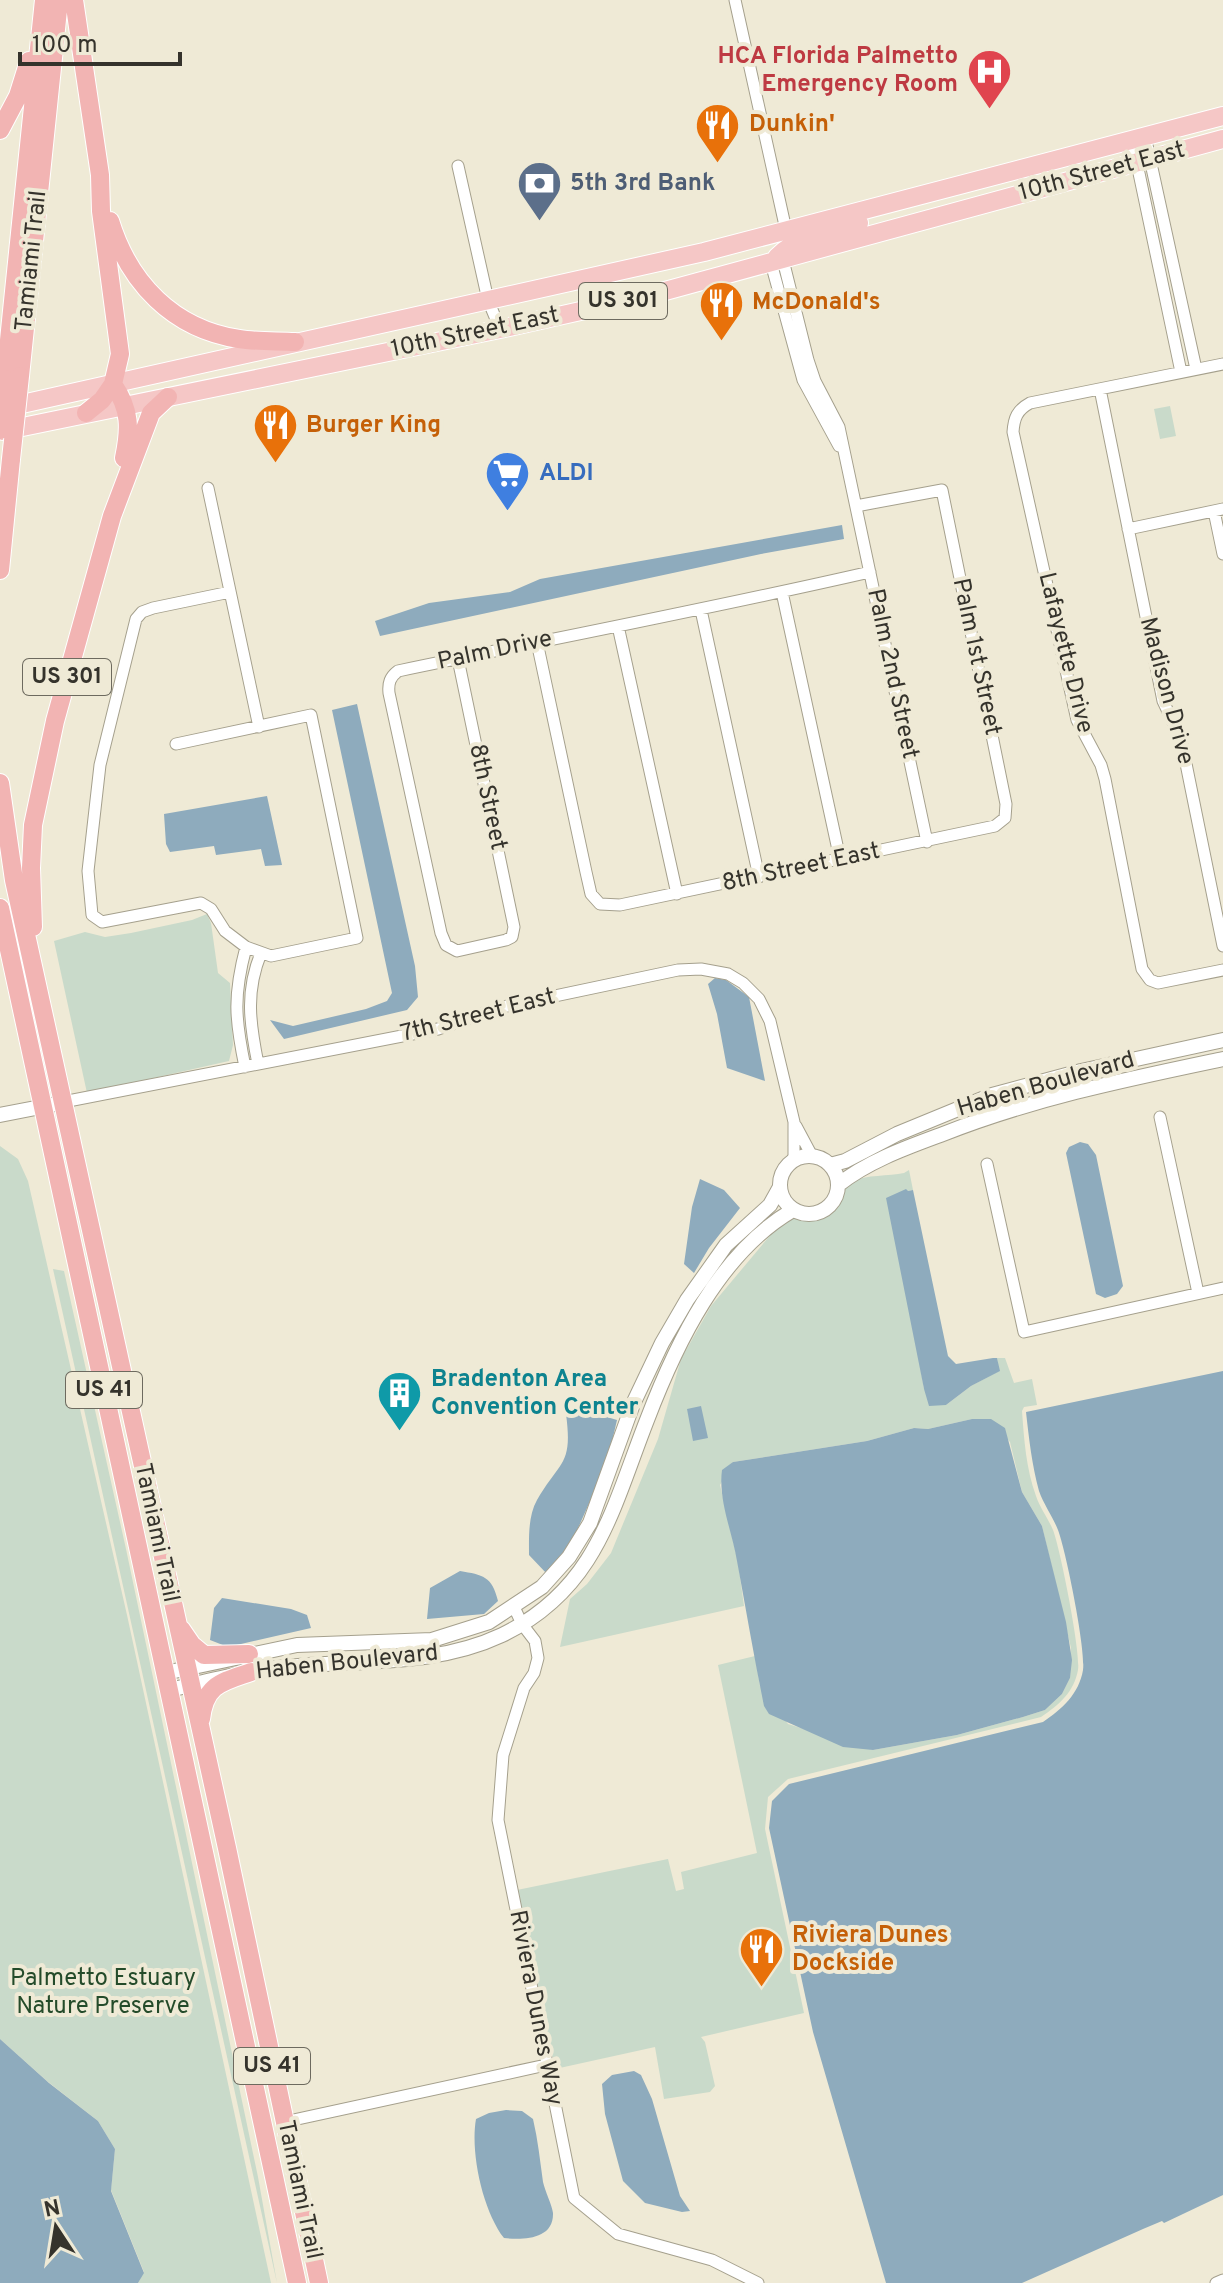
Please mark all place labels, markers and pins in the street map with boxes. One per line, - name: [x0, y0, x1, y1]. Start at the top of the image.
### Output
- place label: HCA Florida Palmetto Emergency Room: [717, 42, 958, 100]
- hospital icon: HCA Florida Palmetto Emergency Room: [965, 47, 1013, 110]
- restaurant icon: Dunkin': [694, 101, 742, 164]
- place label: Dunkin': [749, 110, 835, 140]
- bank icon: 5th 3rd Bank: [515, 160, 563, 223]
- place label: 5th 3rd Bank: [570, 169, 715, 199]
- restaurant icon: McDonald's: [697, 279, 745, 342]
- place label: McDonald's: [752, 288, 881, 318]
- restaurant icon: Burger King: [251, 402, 299, 465]
- place label: Burger King: [306, 411, 441, 441]
- supermarket icon: ALDI: [484, 450, 532, 513]
- place label: ALDI: [539, 459, 594, 489]
- place label: Bradenton Area Convention Center: [431, 1365, 639, 1423]
- building icon: Bradenton Area Convention Center: [376, 1370, 424, 1433]
- place label: Riviera Dunes Dockside: [792, 1921, 949, 1979]
- restaurant icon: Riviera Dunes Dockside: [737, 1926, 785, 1989]

